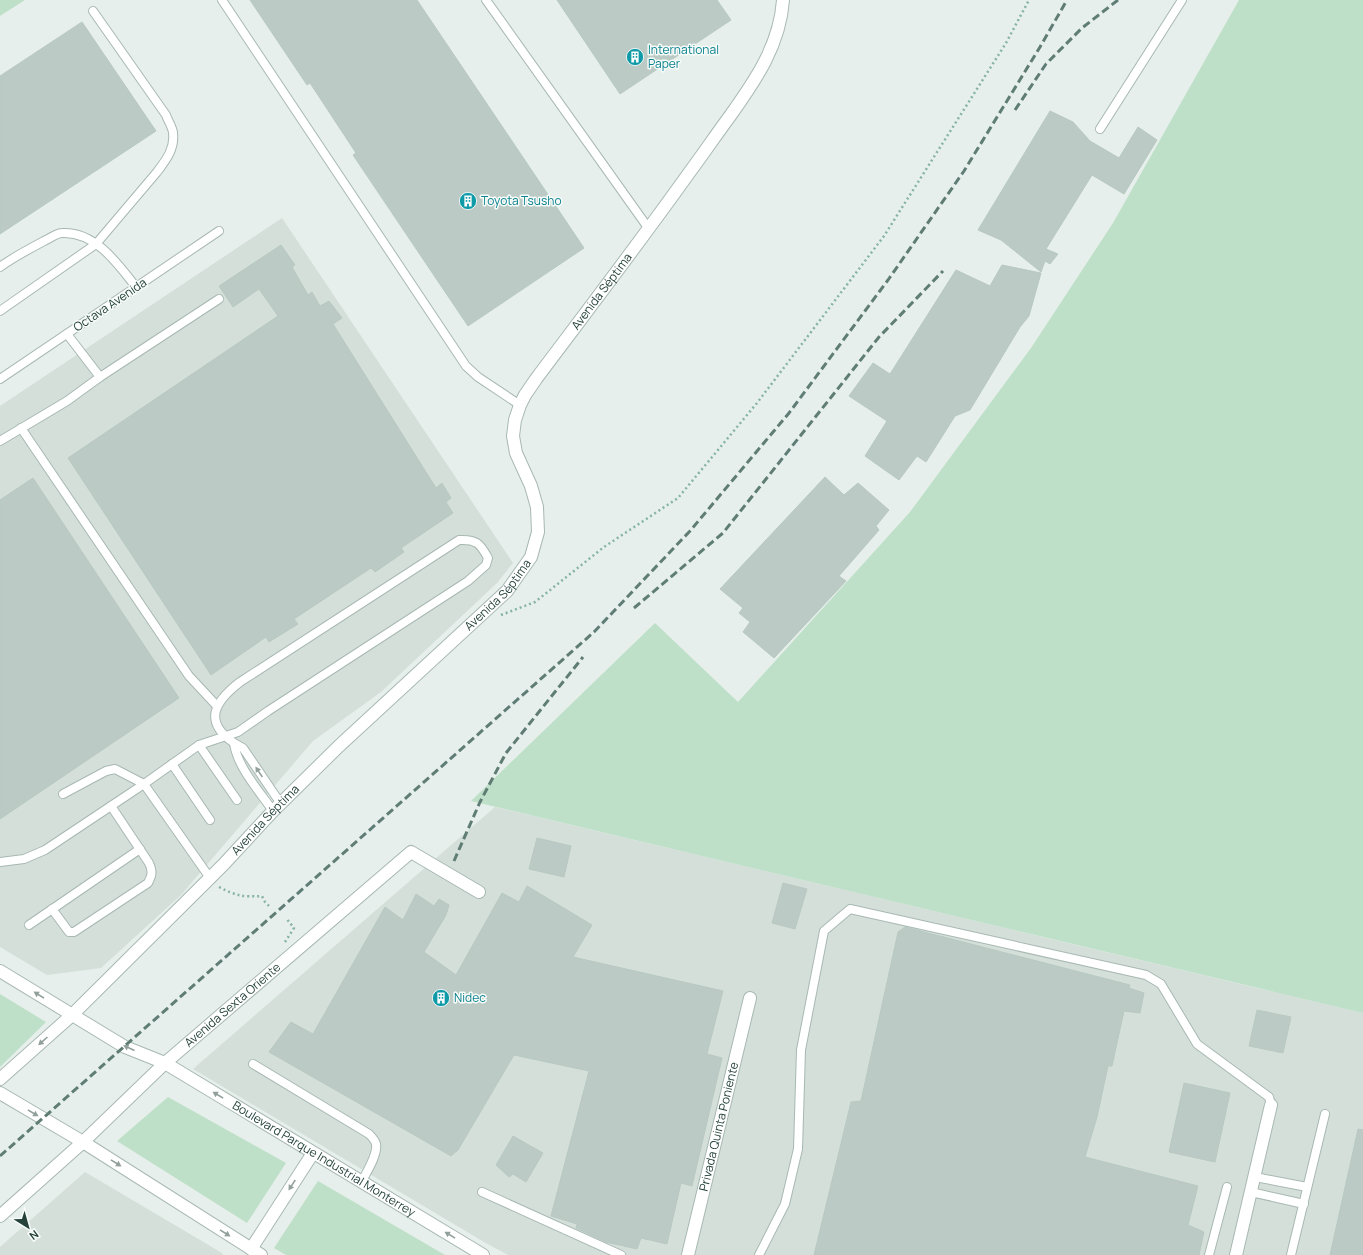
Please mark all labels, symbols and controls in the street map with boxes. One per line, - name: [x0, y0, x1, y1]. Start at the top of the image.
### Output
- place label: International Paper: [648, 41, 719, 72]
- building icon: International Paper: [625, 47, 645, 67]
- building icon: Toyota Tsusho: [458, 191, 478, 211]
- place label: Toyota Tsusho: [481, 192, 562, 209]
- street label: Avenida Séptima: [567, 249, 636, 333]
- street label: Octava Avenida: [70, 274, 150, 335]
- street label: Avenida Séptima: [461, 556, 535, 634]
- one-way arrow: [255, 766, 263, 777]
- street label: Avenida Séptima: [227, 781, 303, 859]
- street label: Avenida Sexta Oriente: [180, 959, 284, 1051]
- building icon: Nidec: [431, 988, 451, 1008]
- place label: Nidec: [454, 989, 486, 1006]
- one-way arrow: [33, 991, 45, 998]
- one-way arrow: [38, 1036, 47, 1045]
- one-way arrow: [124, 1045, 135, 1051]
- street label: Privada Quinta Poniente: [695, 1060, 742, 1193]
- one-way arrow: [212, 1092, 224, 1099]
- street label: Boulevard Parque Industrial Monterrey: [229, 1097, 419, 1221]
- one-way arrow: [28, 1109, 38, 1117]
- one-way arrow: [110, 1159, 121, 1167]
- one-way arrow: [288, 1180, 296, 1191]
- north arrow: [8, 1207, 48, 1247]
- text: N: [27, 1227, 42, 1244]
- one-way arrow: [219, 1229, 231, 1236]
- one-way arrow: [445, 1231, 455, 1239]

